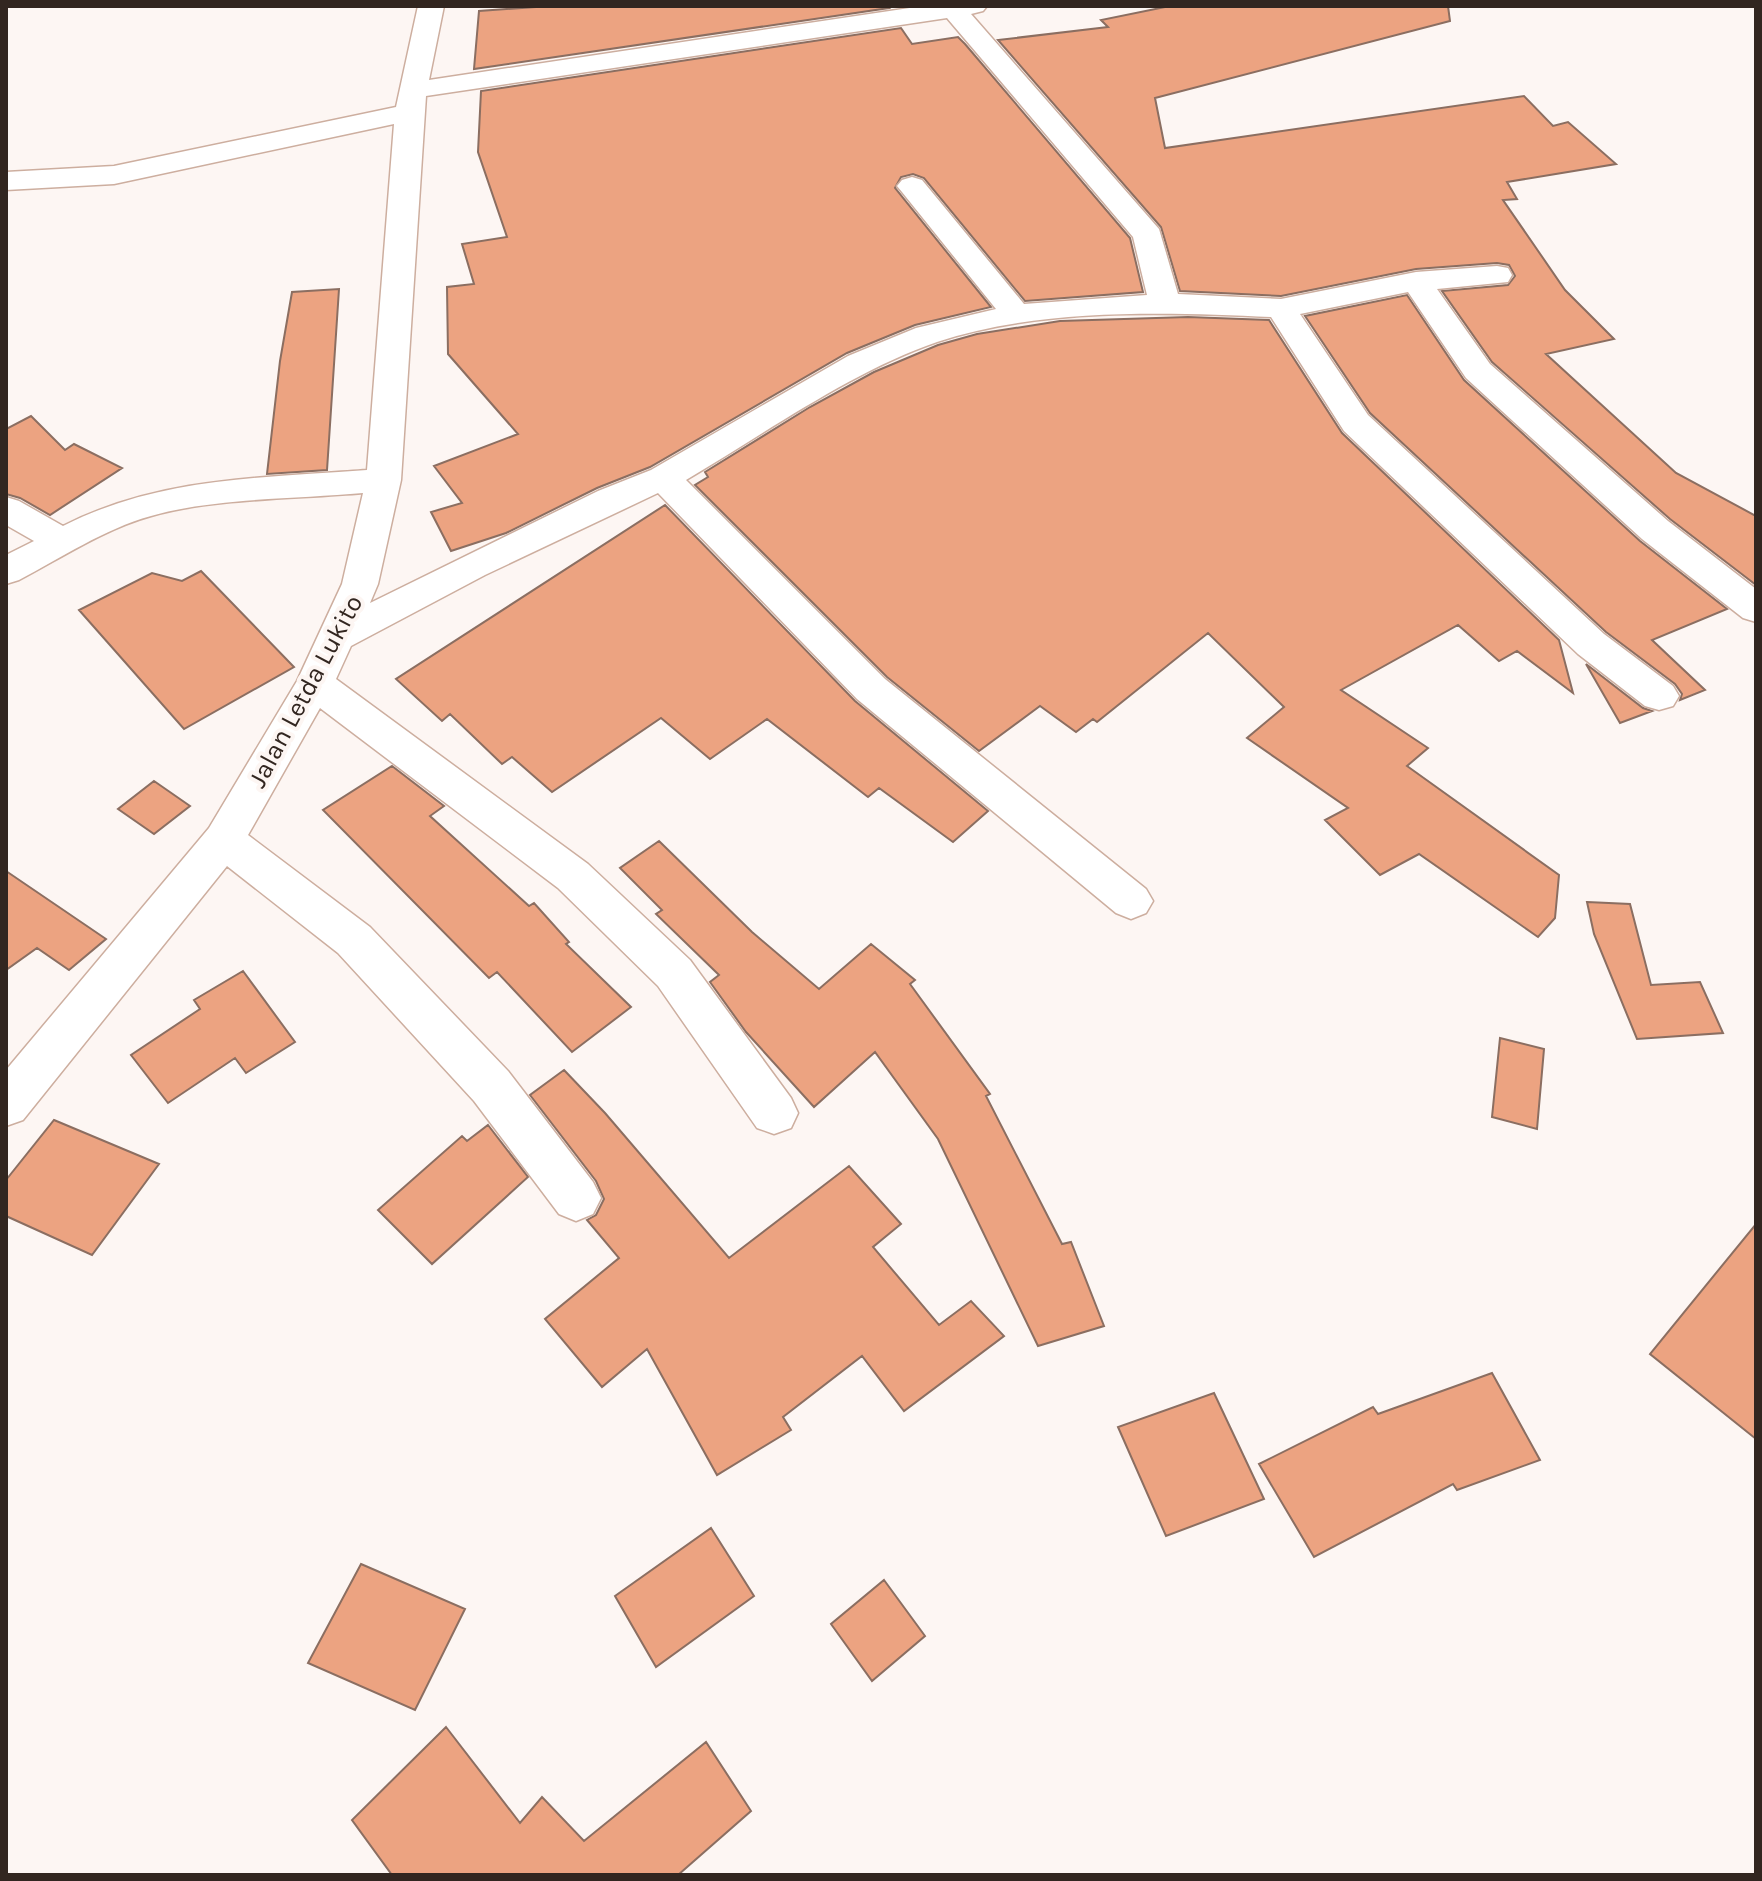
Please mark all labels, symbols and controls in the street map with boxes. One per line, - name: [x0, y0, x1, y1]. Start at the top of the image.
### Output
- street label: Jalan Letda Lukito: [242, 590, 369, 793]

